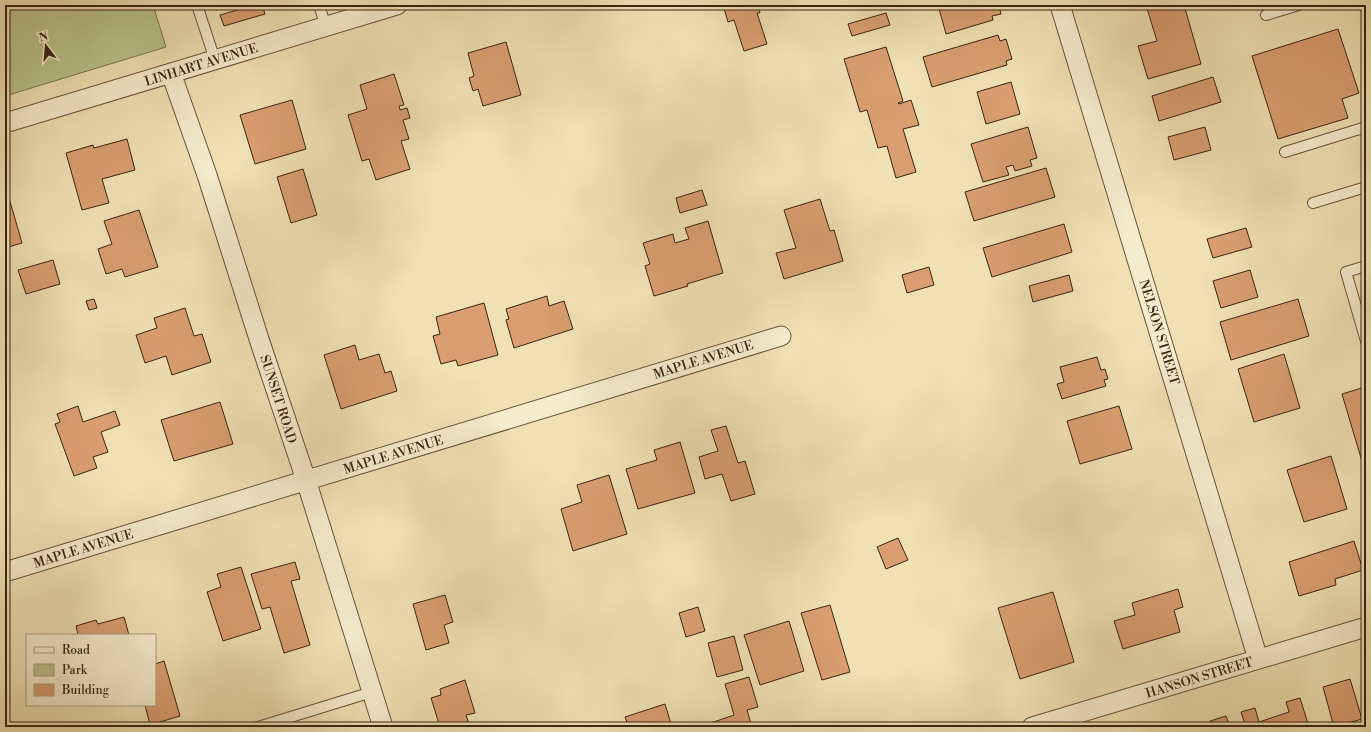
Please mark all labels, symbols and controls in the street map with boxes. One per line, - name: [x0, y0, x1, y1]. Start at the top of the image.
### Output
- north arrow: [26, 26, 66, 66]
- text: N: [37, 29, 50, 45]
- street label: LINHART AVENUE: [143, 40, 260, 90]
- street label: NELSON STREET: [1135, 278, 1183, 387]
- street label: MAPLE AVENUE: [651, 337, 755, 383]
- street label: SUNSET ROAD: [256, 353, 300, 446]
- street label: MAPLE AVENUE: [341, 432, 445, 478]
- street label: MAPLE AVENUE: [31, 526, 135, 572]
- legend: [26, 634, 156, 706]
- text: Road: [62, 643, 90, 658]
- street label: HANSON STREET: [1144, 654, 1255, 702]
- text: Park: [62, 663, 88, 678]
- text: Building: [61, 683, 110, 698]

